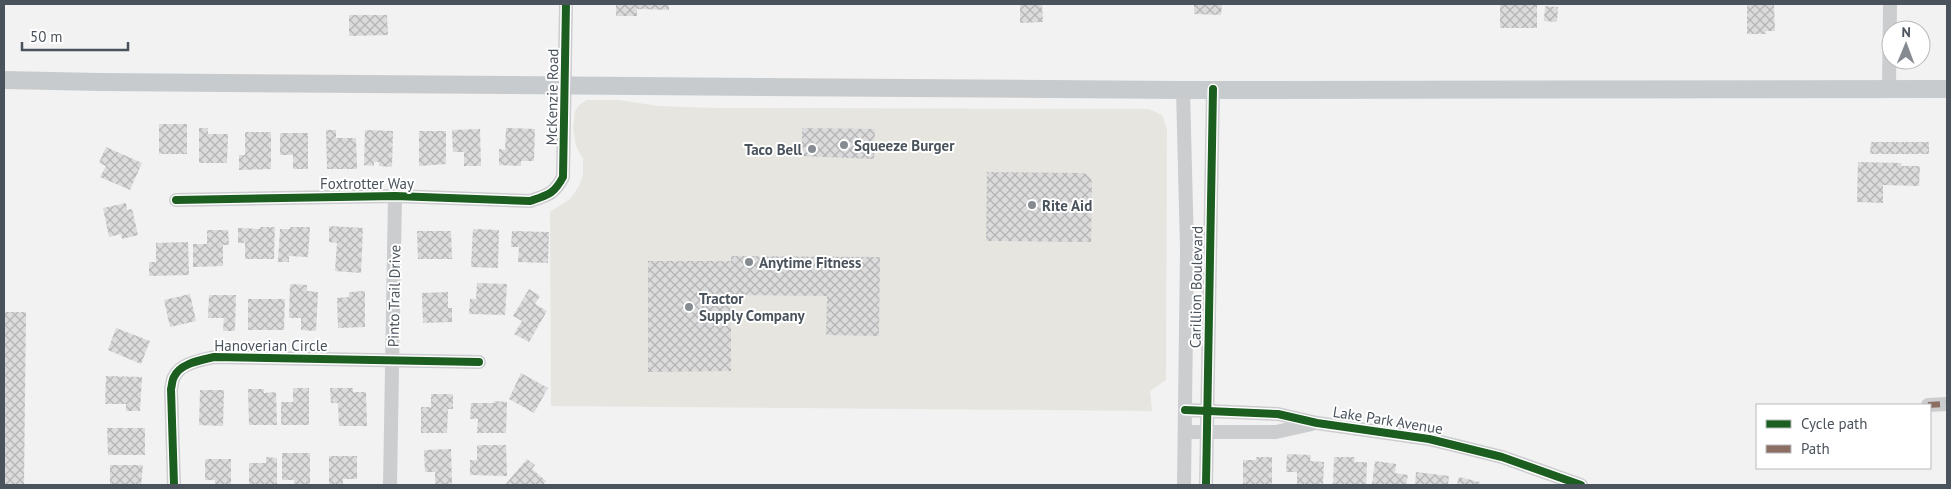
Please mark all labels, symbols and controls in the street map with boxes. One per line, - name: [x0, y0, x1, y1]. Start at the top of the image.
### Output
- scale bar: [22, 20, 129, 52]
- north arrow: [1881, 20, 1931, 70]
- text: N: [1901, 23, 1911, 41]
- text: 50 m: [30, 27, 63, 46]
- street label: McKenzie Road: [542, 48, 562, 146]
- place label: Squeeze Burger: [854, 136, 955, 155]
- marker: Squeeze Burger: [838, 139, 850, 151]
- place label: Taco Bell: [744, 140, 803, 159]
- marker: Taco Bell: [806, 143, 818, 155]
- street label: Foxtrotter Way: [320, 174, 414, 193]
- place label: Rite Aid: [1042, 196, 1092, 215]
- marker: Rite Aid: [1026, 199, 1038, 211]
- street label: Carillion Boulevard: [1185, 226, 1207, 348]
- street label: Pinto Trail Drive: [384, 245, 404, 347]
- place label: Anytime Fitness: [759, 253, 861, 272]
- marker: Anytime Fitness: [743, 256, 755, 268]
- place label: Tractor Supply Company: [699, 289, 806, 325]
- marker: Tractor Supply Company: [683, 301, 695, 313]
- street label: Hanoverian Circle: [214, 336, 328, 355]
- street label: Lake Park Avenue: [1332, 402, 1444, 438]
- legend: [1756, 404, 1931, 469]
- text: Cycle path: [1801, 414, 1867, 433]
- text: Path: [1801, 439, 1830, 458]

